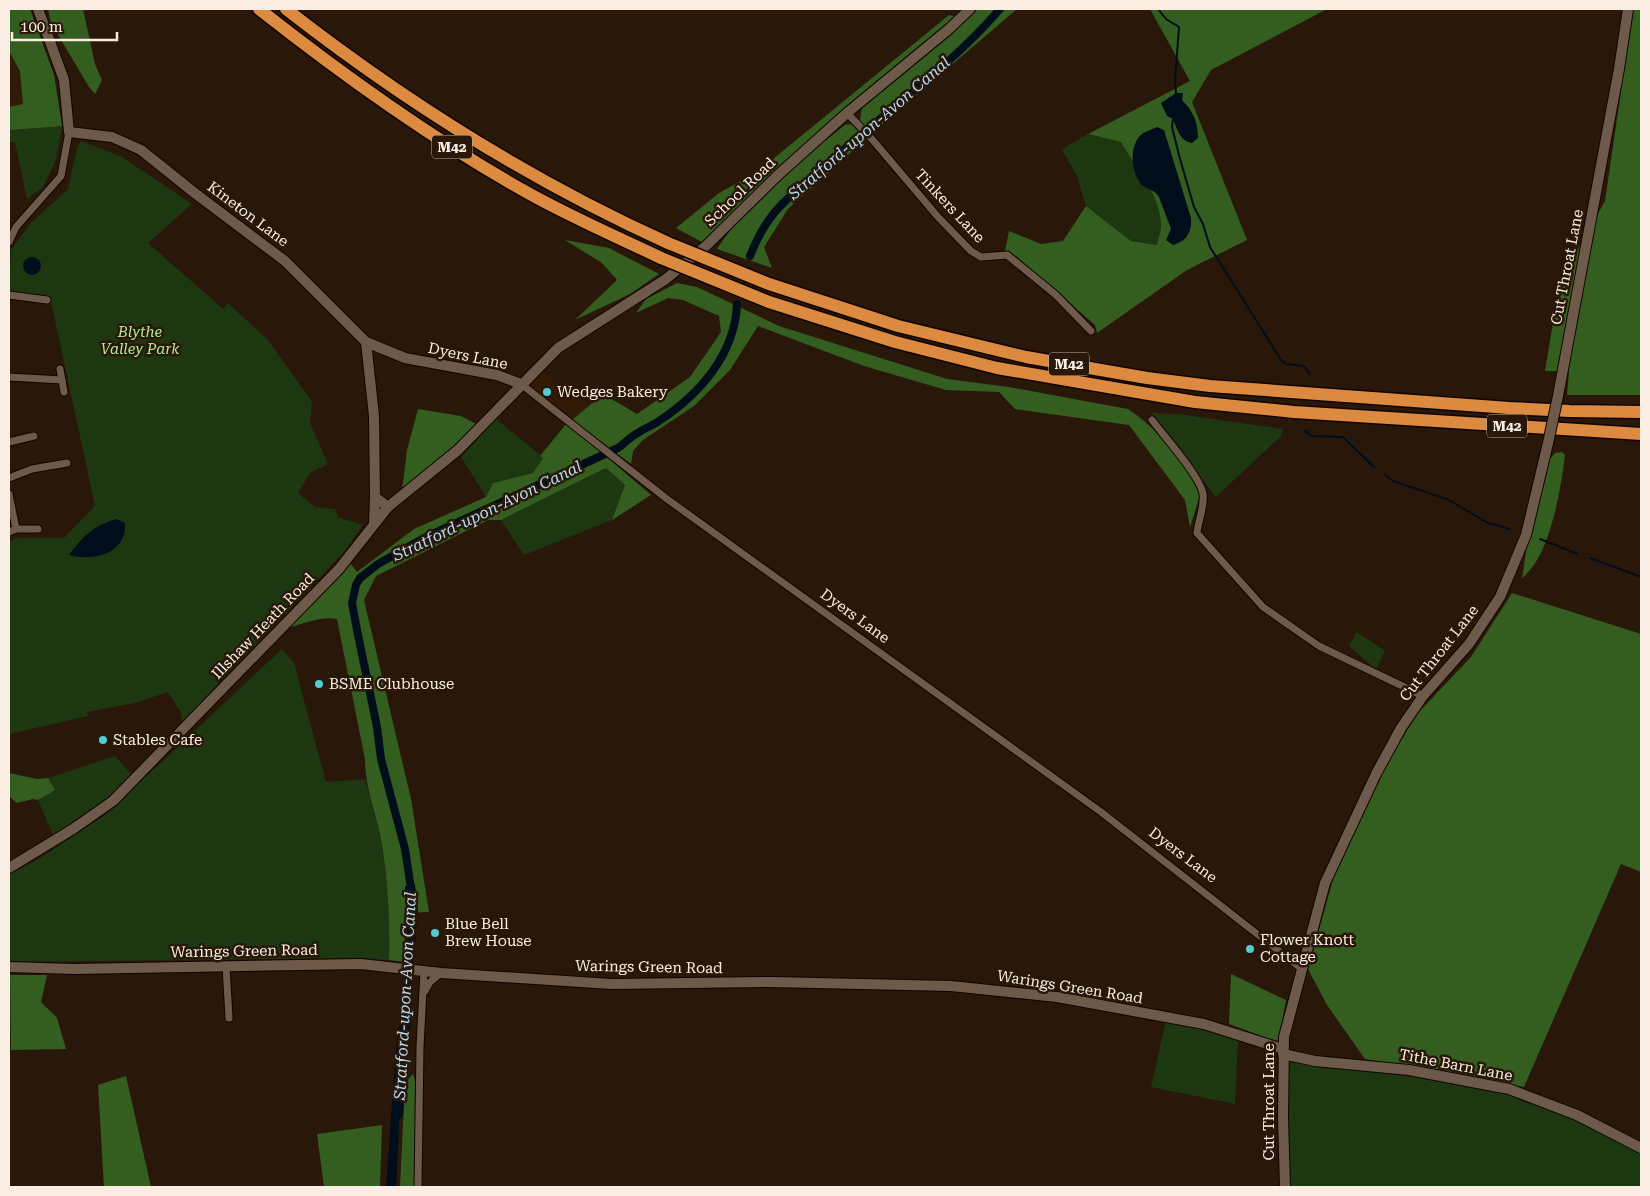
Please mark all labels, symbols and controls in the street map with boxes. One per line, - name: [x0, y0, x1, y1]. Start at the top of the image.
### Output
- scale bar: [12, 10, 118, 42]
- text: 100 m: [20, 18, 63, 36]
- water label: Stratford-upon-Avon Canal: [783, 52, 954, 204]
- road number: M42: [432, 136, 472, 158]
- street label: School Road: [701, 154, 779, 230]
- street label: Tinkers Lane: [911, 165, 989, 247]
- street label: Kineton Lane: [204, 178, 292, 250]
- street label: Cut Throat Lane: [1547, 208, 1587, 326]
- park label: Blythe Valley Park: [101, 323, 180, 358]
- street label: Dyers Lane: [426, 339, 510, 373]
- road number: M42: [1049, 352, 1089, 376]
- place label: Wedges Bakery: [557, 383, 668, 401]
- marker: Wedges Bakery: [541, 386, 553, 398]
- road number: M42: [1487, 414, 1527, 438]
- water label: Stratford-upon-Avon Canal: [388, 457, 585, 566]
- street label: Illshaw Heath Road: [208, 569, 318, 683]
- street label: Dyers Lane: [817, 585, 893, 647]
- street label: Cut Throat Lane: [1396, 601, 1482, 705]
- place label: BSME Clubhouse: [329, 675, 454, 693]
- marker: BSME Clubhouse: [313, 678, 325, 690]
- place label: Stables Cafe: [113, 731, 202, 749]
- marker: Stables Cafe: [97, 734, 109, 746]
- street label: Dyers Lane: [1145, 823, 1221, 887]
- water label: Stratford-upon-Avon Canal: [390, 891, 420, 1101]
- place label: Blue Bell Brew House: [445, 915, 532, 950]
- marker: Blue Bell Brew House: [429, 927, 441, 939]
- place label: Flower Knott Cottage: [1260, 931, 1354, 966]
- street label: Warings Green Road: [170, 941, 318, 961]
- marker: Flower Knott Cottage: [1244, 943, 1256, 955]
- street label: Warings Green Road: [575, 957, 723, 977]
- street label: Warings Green Road: [996, 967, 1145, 1007]
- street label: Cut Throat Lane: [1260, 1043, 1278, 1161]
- street label: Tithe Barn Lane: [1398, 1045, 1514, 1085]

